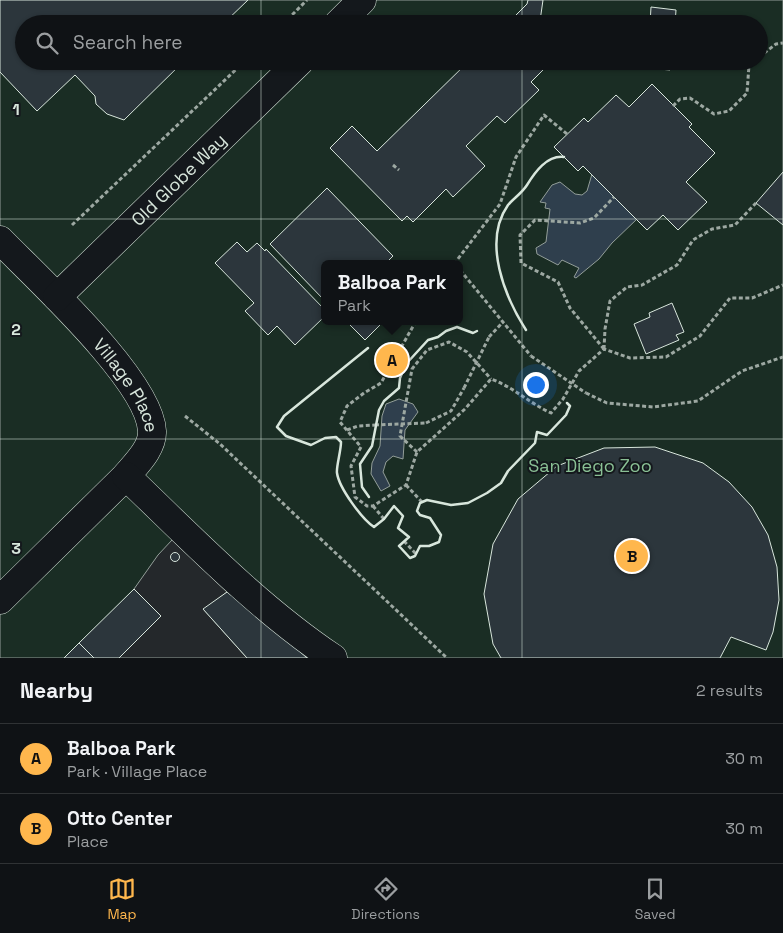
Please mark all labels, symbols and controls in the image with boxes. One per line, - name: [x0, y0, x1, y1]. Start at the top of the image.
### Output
- search box: [15, 15, 768, 70]
- icon: search: [33, 29, 61, 57]
- text: Search here: [73, 30, 183, 55]
- text: 1: [12, 99, 20, 120]
- street label: Old Globe Way: [126, 128, 231, 231]
- popup: [321, 260, 463, 325]
- text: Balboa Park: [338, 270, 446, 295]
- text: Park: [338, 295, 371, 316]
- text: 2: [11, 319, 21, 340]
- street label: Village Place: [89, 333, 164, 434]
- pin: A: [376, 341, 408, 379]
- your location: [523, 372, 549, 398]
- park label: San Diego Zoo: [528, 454, 652, 477]
- pin: B: [616, 537, 648, 575]
- text: 3: [11, 538, 21, 559]
- text: Nearby: [20, 677, 93, 704]
- text: 2 results: [696, 680, 763, 701]
- text: Balboa Park: [67, 736, 176, 761]
- text: A: [31, 748, 41, 769]
- text: 30 m: [725, 748, 763, 769]
- text: Park · Village Place: [67, 761, 207, 782]
- text: Otto Center: [67, 806, 173, 831]
- text: B: [31, 818, 41, 839]
- text: 30 m: [725, 818, 763, 839]
- text: Place: [67, 831, 109, 852]
- tab: Map: [107, 875, 137, 923]
- tab: Directions: [351, 875, 420, 923]
- tab: Saved: [635, 875, 676, 923]

